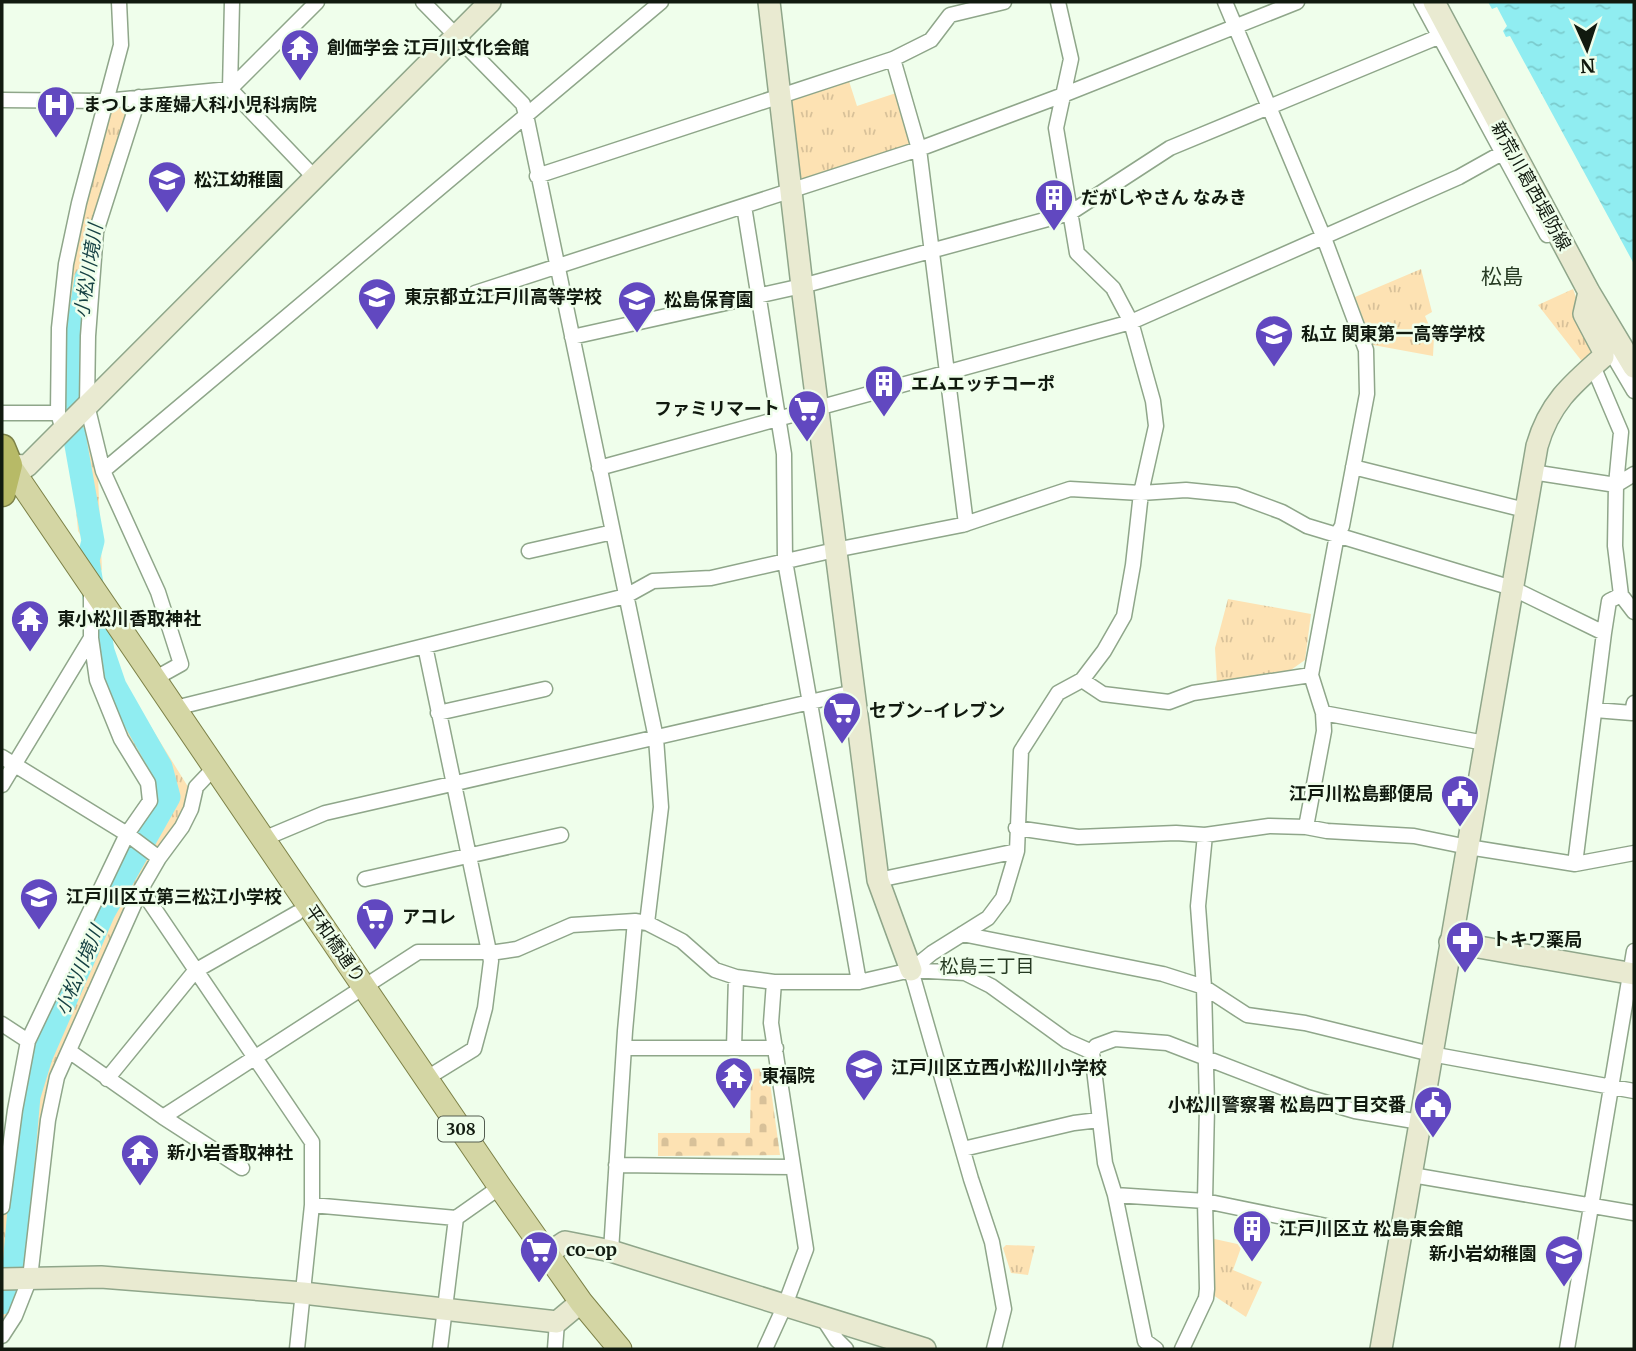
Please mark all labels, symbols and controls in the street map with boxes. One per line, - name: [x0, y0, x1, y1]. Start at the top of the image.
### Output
- north arrow: [1552, 14, 1622, 84]
- temple icon: 創価学会 江戸川文化会館: [279, 27, 321, 82]
- place label: 創価学会 江戸川文化会館: [327, 36, 529, 59]
- text: N: [1580, 54, 1596, 78]
- hospital icon: まつしま産婦人科小児科病院: [35, 84, 77, 139]
- place label: まつしま産婦人科小児科病院: [83, 93, 317, 116]
- street label: 新荒川葛西堤防線: [1486, 117, 1576, 254]
- school or university icon: 松江幼稚園: [146, 159, 188, 214]
- place label: 松江幼稚園: [194, 168, 284, 191]
- building icon: だがしやさん なみき: [1033, 177, 1075, 232]
- place label: だがしやさん なみき: [1081, 186, 1247, 209]
- water label: 小松川境川: [69, 220, 108, 320]
- district label: 松島: [1481, 263, 1523, 290]
- school or university icon: 東京都立江戸川高等学校: [356, 276, 398, 331]
- school or university icon: 松島保育園: [616, 279, 658, 334]
- place label: 東京都立江戸川高等学校: [404, 285, 602, 308]
- place label: 松島保育園: [664, 288, 754, 311]
- school or university icon: 私立 関東第一高等学校: [1253, 313, 1295, 368]
- place label: 私立 関東第一高等学校: [1301, 322, 1485, 345]
- building icon: エムエッチコーポ: [863, 363, 905, 418]
- place label: エムエッチコーポ: [911, 372, 1055, 395]
- supermarket icon: ファミリマート: [786, 388, 828, 443]
- place label: ファミリマート: [654, 397, 780, 420]
- temple icon: 東小松川香取神社: [9, 598, 51, 653]
- place label: 東小松川香取神社: [57, 607, 201, 630]
- supermarket icon: セブン-イレブン: [821, 690, 863, 745]
- place label: セブン-イレブン: [869, 699, 1005, 722]
- public building icon: 江戸川松島郵便局: [1439, 773, 1481, 828]
- place label: 江戸川松島郵便局: [1289, 782, 1433, 805]
- school or university icon: 江戸川区立第三松江小学校: [18, 876, 60, 931]
- place label: 江戸川区立第三松江小学校: [66, 885, 282, 908]
- supermarket icon: アコレ: [354, 896, 396, 951]
- street label: 平和橋通り: [300, 900, 371, 987]
- place label: アコレ: [402, 905, 456, 928]
- pharmacy icon: トキワ薬局: [1444, 919, 1486, 974]
- water label: 小松川境川: [49, 920, 109, 1018]
- place label: トキワ薬局: [1492, 928, 1582, 951]
- district label: 松島三丁目: [939, 954, 1035, 978]
- school or university icon: 江戸川区立西小松川小学校: [843, 1047, 885, 1102]
- temple icon: 東福院: [713, 1055, 755, 1110]
- place label: 江戸川区立西小松川小学校: [891, 1056, 1107, 1079]
- place label: 東福院: [761, 1064, 815, 1087]
- public building icon: 小松川警察署 松島四丁目交番: [1412, 1084, 1454, 1139]
- place label: 小松川警察署 松島四丁目交番: [1168, 1093, 1406, 1116]
- road number: 308: [438, 1116, 484, 1142]
- temple icon: 新小岩香取神社: [119, 1132, 161, 1187]
- place label: 新小岩香取神社: [167, 1141, 293, 1164]
- building icon: 江戸川区立 松島東会館: [1231, 1208, 1273, 1263]
- place label: 江戸川区立 松島東会館: [1279, 1217, 1463, 1240]
- supermarket icon: co-op: [518, 1229, 560, 1284]
- school or university icon: 新小岩幼稚園: [1543, 1233, 1585, 1288]
- place label: co-op: [566, 1238, 617, 1261]
- place label: 新小岩幼稚園: [1429, 1242, 1537, 1265]

